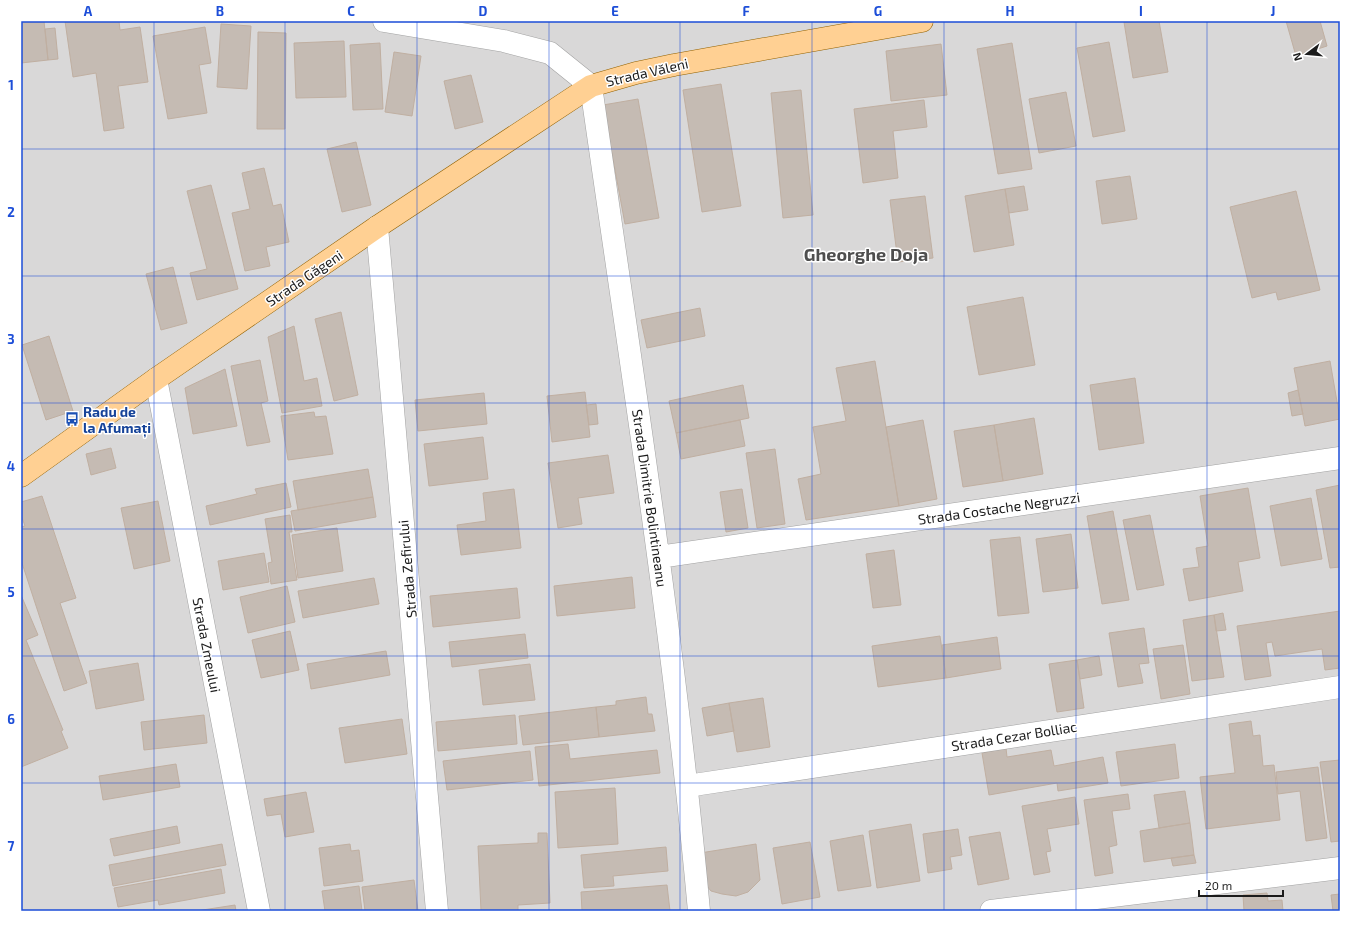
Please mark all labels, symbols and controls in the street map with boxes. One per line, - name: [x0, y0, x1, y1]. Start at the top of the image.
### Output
- text: A: [84, 3, 93, 19]
- text: B: [216, 3, 224, 19]
- text: C: [347, 3, 355, 19]
- text: D: [479, 3, 488, 19]
- text: E: [611, 3, 619, 19]
- text: F: [742, 3, 750, 19]
- text: G: [874, 3, 882, 19]
- text: H: [1006, 3, 1015, 19]
- text: I: [1139, 3, 1143, 19]
- text: J: [1271, 3, 1275, 19]
- north arrow: [1287, 34, 1327, 74]
- text: N: [1290, 51, 1304, 63]
- street label: Strada Văleni: [604, 54, 690, 90]
- text: 1: [8, 77, 14, 93]
- text: 2: [7, 204, 15, 220]
- district label: Gheorghe Doja: [804, 243, 928, 265]
- street label: Strada Găgeni: [263, 246, 345, 310]
- text: 3: [7, 331, 15, 347]
- place label: Radu de la Afumați: [83, 403, 151, 438]
- street label: Strada Dimitrie Bolintineanu: [629, 408, 671, 588]
- bus stop icon: Radu de la Afumați: [64, 411, 80, 427]
- text: 4: [7, 458, 15, 474]
- street label: Strada Costache Negruzzi: [917, 488, 1081, 528]
- street label: Strada Zefirului: [394, 519, 420, 619]
- text: 5: [7, 584, 15, 600]
- street label: Strada Zmeului: [189, 596, 225, 694]
- text: 6: [7, 711, 15, 727]
- street label: Strada Cezar Bolliac: [950, 718, 1078, 754]
- text: 7: [8, 838, 15, 854]
- scale bar: [1199, 872, 1283, 898]
- text: 20 m: [1205, 878, 1232, 892]

